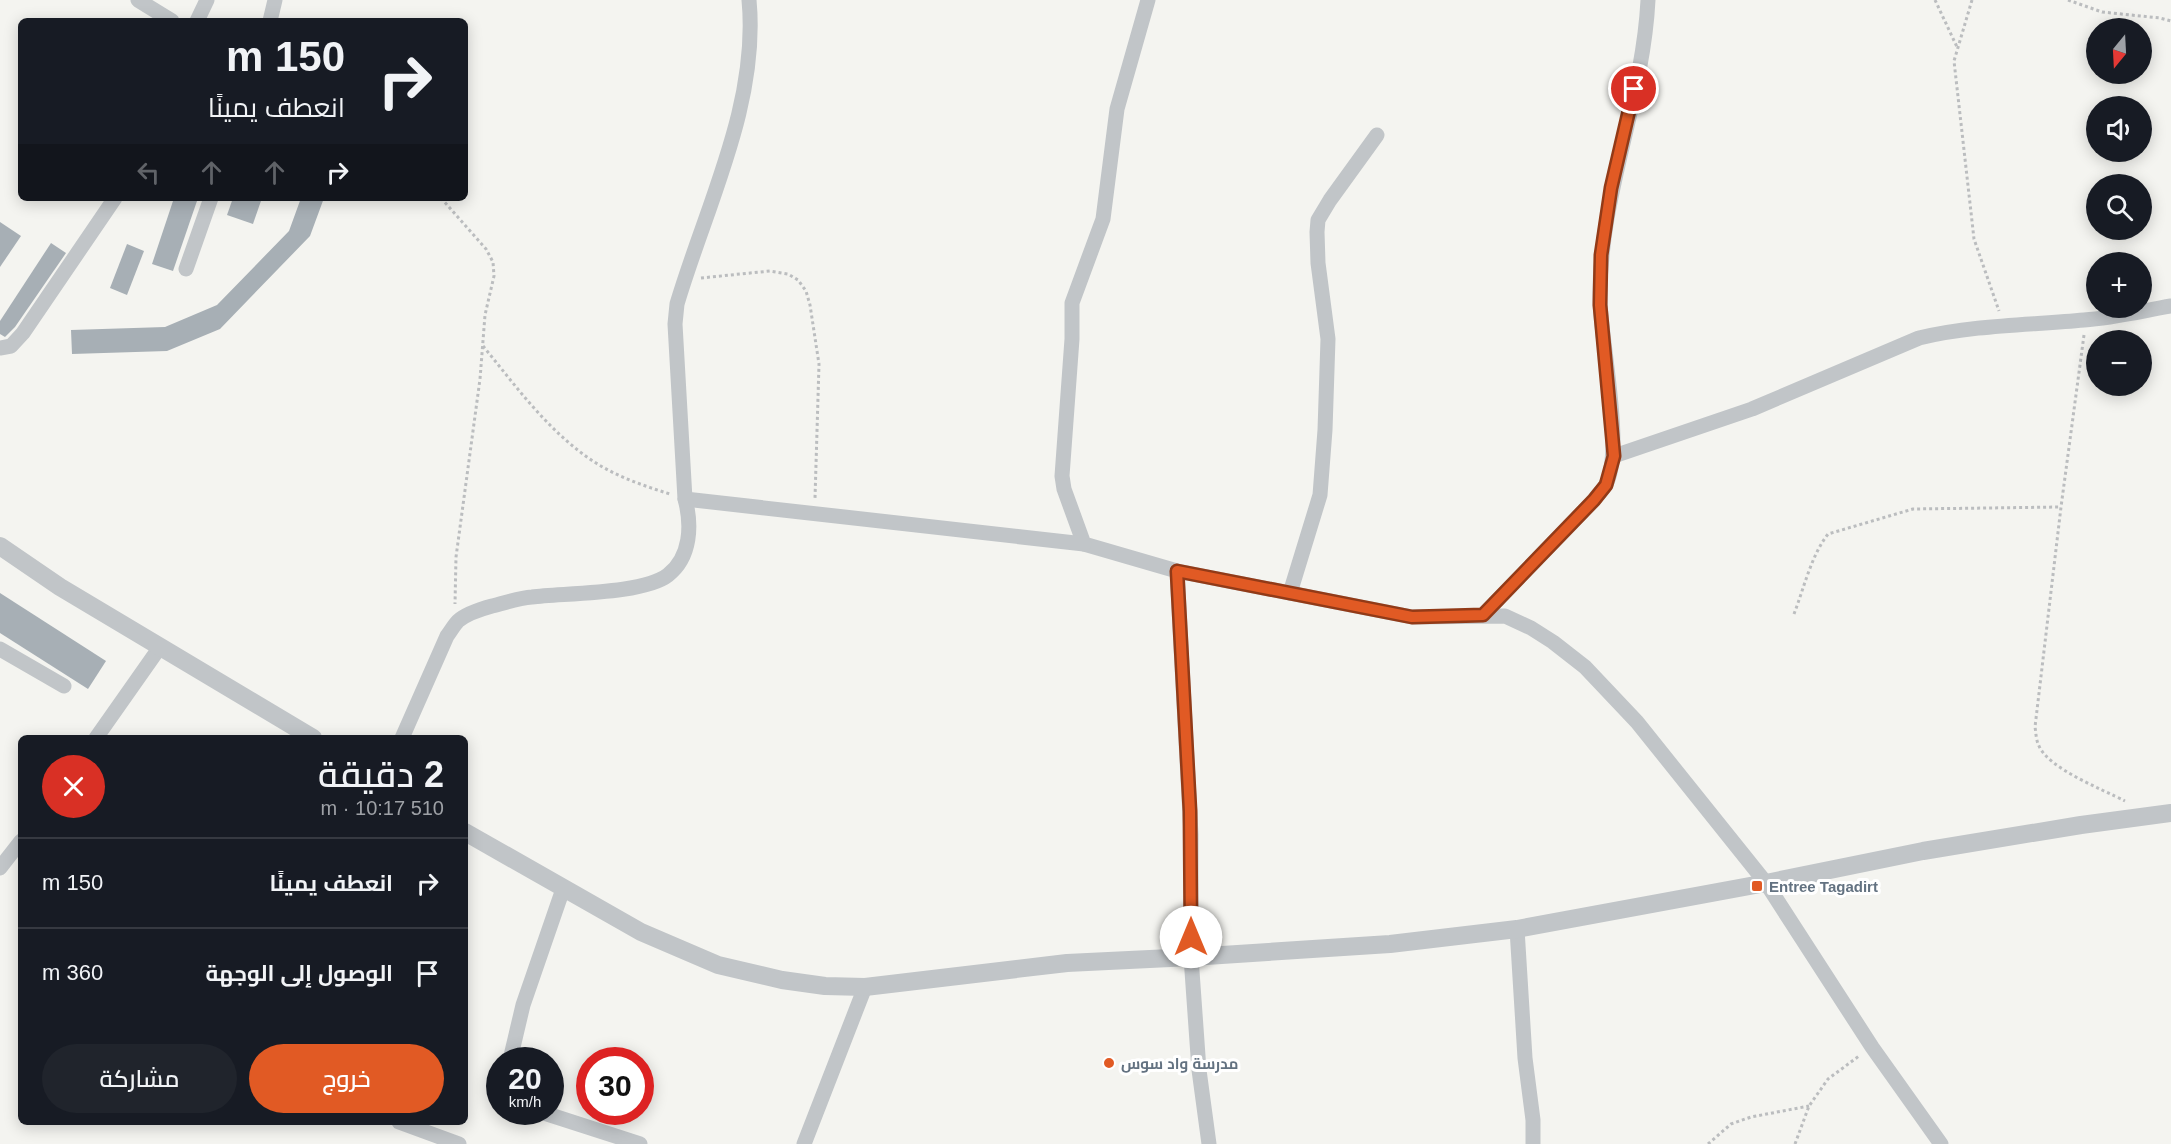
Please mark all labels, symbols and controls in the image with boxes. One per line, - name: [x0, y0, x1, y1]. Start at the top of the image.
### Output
- north arrow: [2086, 18, 2152, 84]
- map controls: [2086, 18, 2152, 396]
- text: 150 m: [226, 33, 345, 80]
- icon: right: [366, 42, 444, 120]
- pin: [1608, 63, 1659, 114]
- icon: arrive: [1617, 72, 1650, 105]
- text: انعطف يمينًا: [208, 93, 345, 123]
- button: sound: [2086, 96, 2152, 162]
- icon: left: [132, 156, 165, 189]
- icon: ahead: [195, 156, 228, 189]
- icon: ahead: [258, 156, 291, 189]
- icon: right: [321, 156, 354, 189]
- button: search: [2086, 174, 2152, 240]
- button: +: [2086, 252, 2152, 318]
- button: −: [2086, 330, 2152, 396]
- text: 2 دقيقة: [318, 754, 444, 795]
- button: close: [42, 755, 105, 818]
- text: 510 m · 10:17: [321, 797, 444, 819]
- icon: right: [411, 867, 444, 900]
- text: 150 m: [42, 870, 103, 895]
- text: انعطف يمينًا: [270, 871, 393, 896]
- place label: Entree Tagadirt: [1769, 878, 1878, 895]
- marker: Entree Tagadirt: [1750, 879, 1764, 893]
- position arrow: [1159, 905, 1223, 969]
- icon: arrive: [411, 957, 444, 990]
- text: 360 m: [42, 960, 103, 985]
- text: الوصول إلى الوجهة: [206, 961, 393, 986]
- button: مشاركة: [42, 1044, 237, 1113]
- button: خروج: [249, 1044, 444, 1113]
- speed limit sign: 30: [576, 1047, 654, 1125]
- place label: مدرسة واد سوس: [1121, 1055, 1238, 1073]
- marker: مدرسة واد سوس: [1102, 1056, 1116, 1070]
- text: 20: [508, 1062, 542, 1095]
- text: km/h: [509, 1093, 541, 1110]

